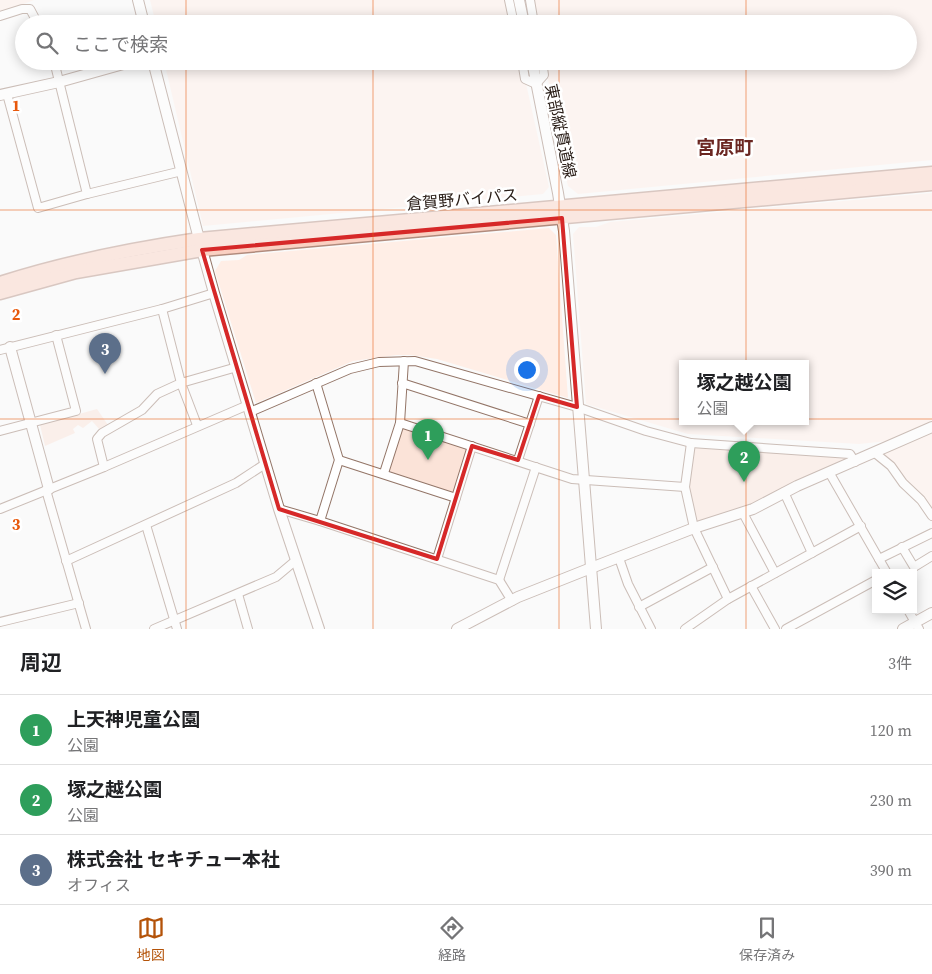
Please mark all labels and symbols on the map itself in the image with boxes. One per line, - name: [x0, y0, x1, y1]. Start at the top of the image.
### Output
- street label: 東部縦貫道線: [540, 82, 582, 180]
- text: 1: [12, 94, 20, 116]
- district label: 宮原町: [696, 134, 754, 160]
- street label: 倉賀野バイパス: [405, 183, 519, 215]
- text: 2: [12, 303, 21, 325]
- pin: 3: [89, 333, 121, 374]
- your location: [514, 357, 540, 383]
- pin: 1: [412, 419, 444, 460]
- pin: 2: [728, 441, 760, 482]
- text: 3: [12, 513, 21, 535]

